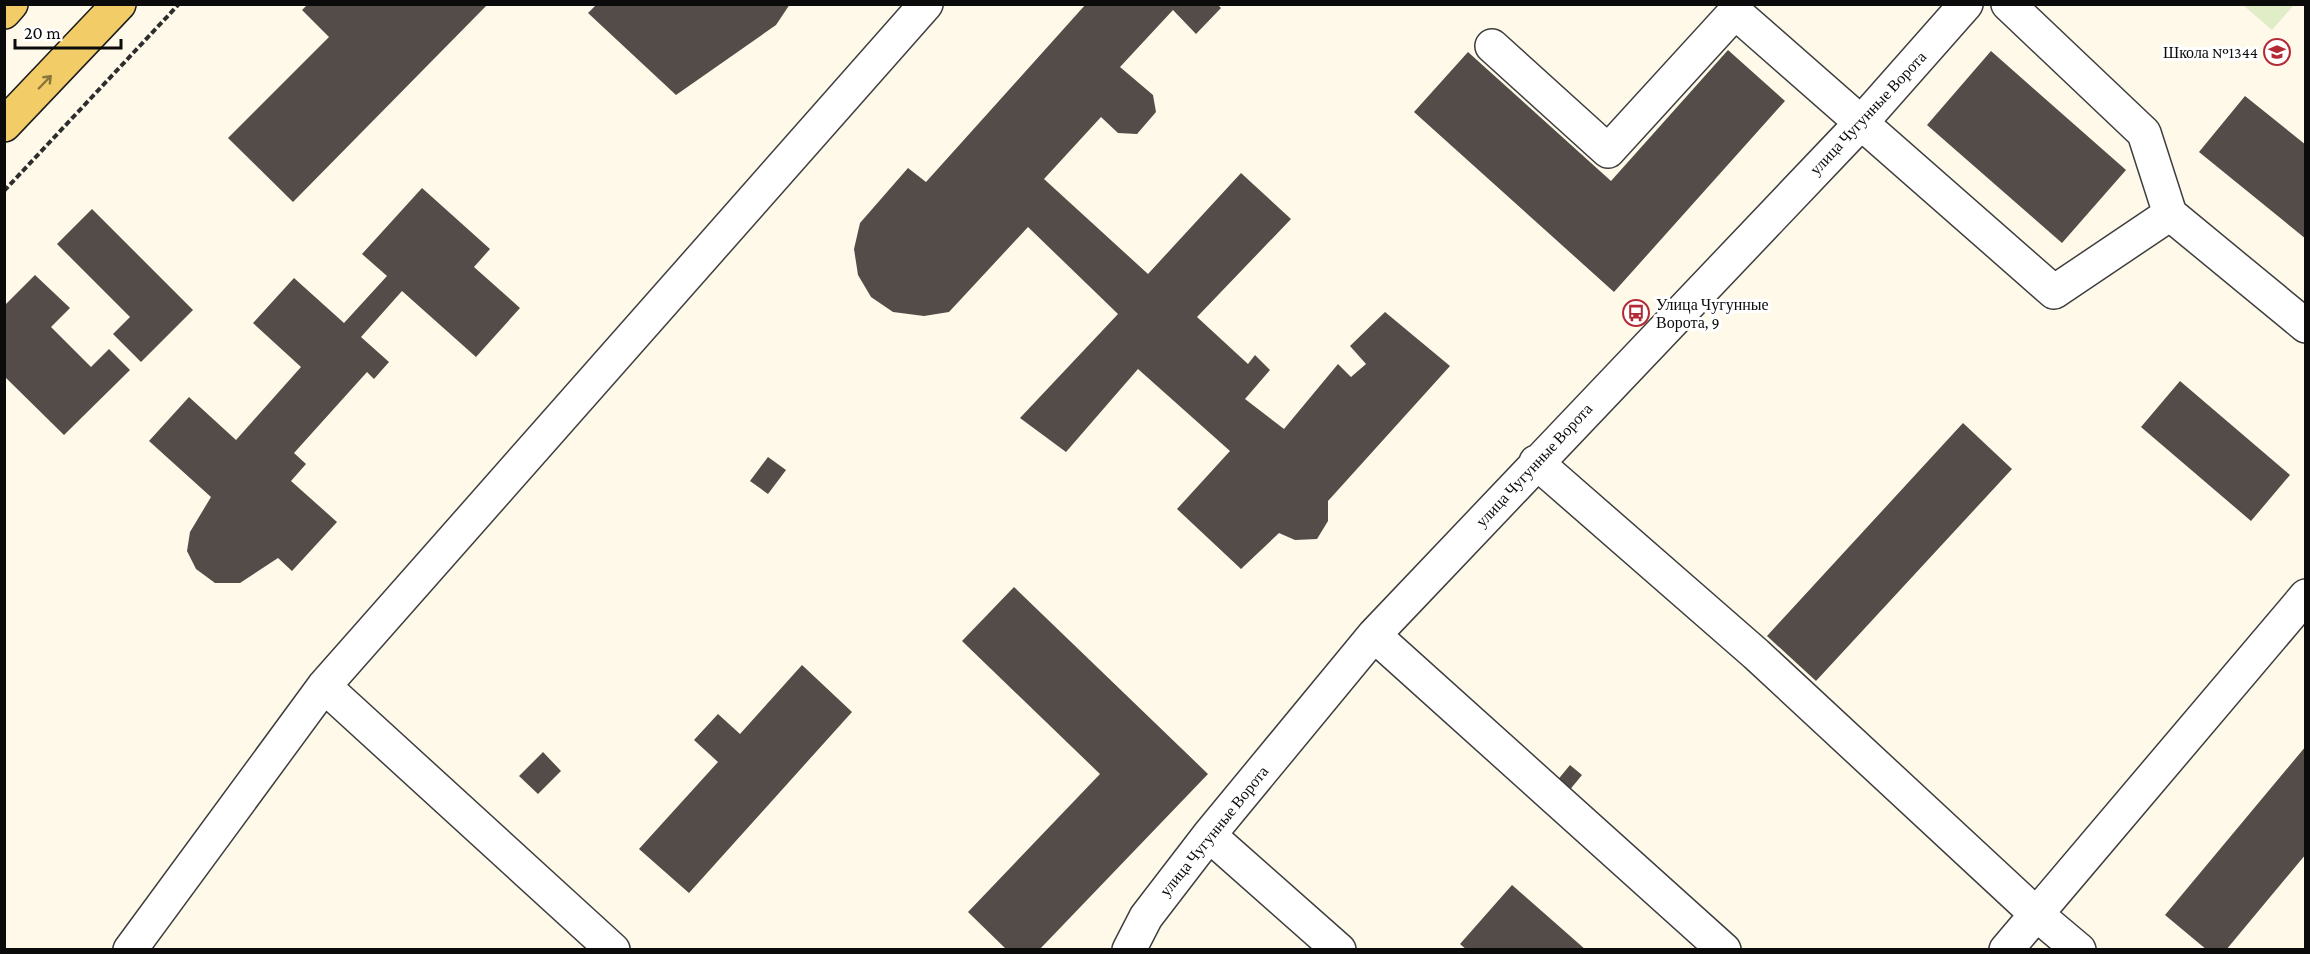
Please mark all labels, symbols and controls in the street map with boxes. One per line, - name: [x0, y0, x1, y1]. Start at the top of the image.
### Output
- scale bar: [15, 12, 122, 50]
- text: 20 m: [24, 23, 61, 43]
- school or university icon: Школа №1344: [2262, 37, 2292, 67]
- place label: Школа №1344: [2163, 44, 2258, 61]
- street label: улица Чугунные Ворота: [1806, 48, 1930, 179]
- one-way arrow: [38, 75, 52, 90]
- place label: Улица Чугунные Ворота, 9: [1656, 296, 1769, 332]
- bus stop icon: Улица Чугунные Ворота, 9: [1621, 298, 1651, 328]
- street label: улица Чугунные Ворота: [1472, 400, 1596, 531]
- street label: улица Чугунные Ворота: [1156, 763, 1272, 900]

